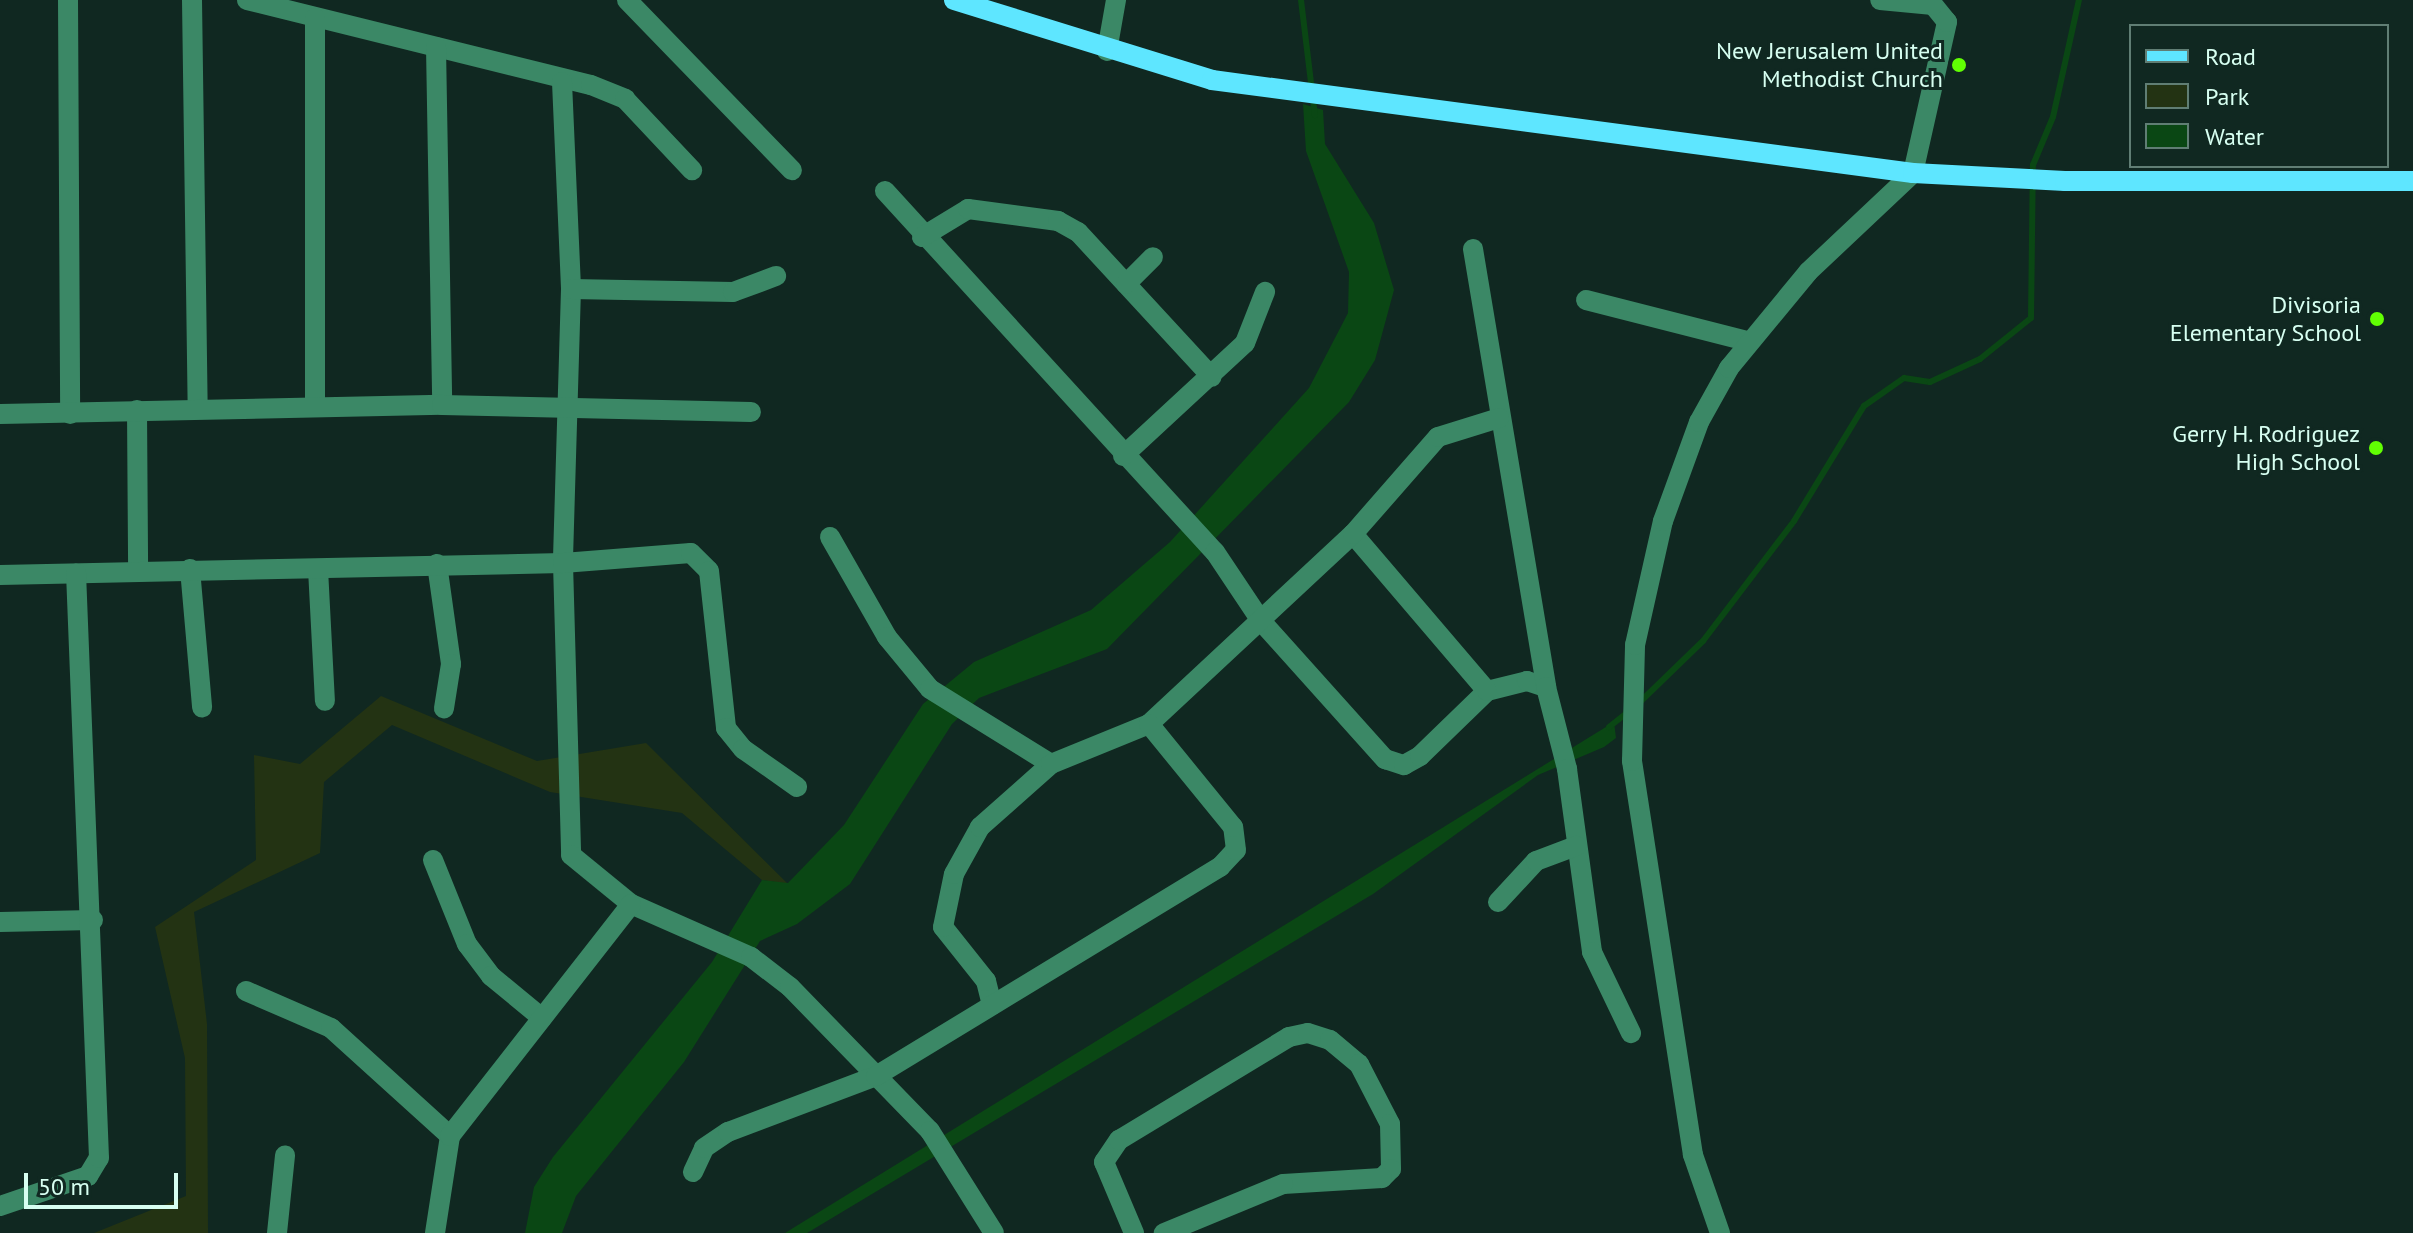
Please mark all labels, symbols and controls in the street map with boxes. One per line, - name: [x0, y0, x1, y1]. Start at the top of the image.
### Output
- legend: [2129, 24, 2389, 168]
- place label: New Jerusalem United Methodist Church: [1715, 37, 1943, 93]
- text: Road: [2205, 41, 2256, 72]
- marker: New Jerusalem United Methodist Church: [1950, 56, 1968, 74]
- text: Park: [2205, 81, 2249, 112]
- text: Water: [2205, 121, 2264, 152]
- place label: Divisoria Elementary School: [2169, 291, 2361, 347]
- marker: Divisoria Elementary School: [2368, 310, 2386, 328]
- place label: Gerry H. Rodriguez High School: [2170, 420, 2360, 476]
- marker: Gerry H. Rodriguez High School: [2367, 439, 2385, 457]
- scale bar: [28, 1157, 182, 1207]
- text: 50 m: [38, 1171, 90, 1202]

